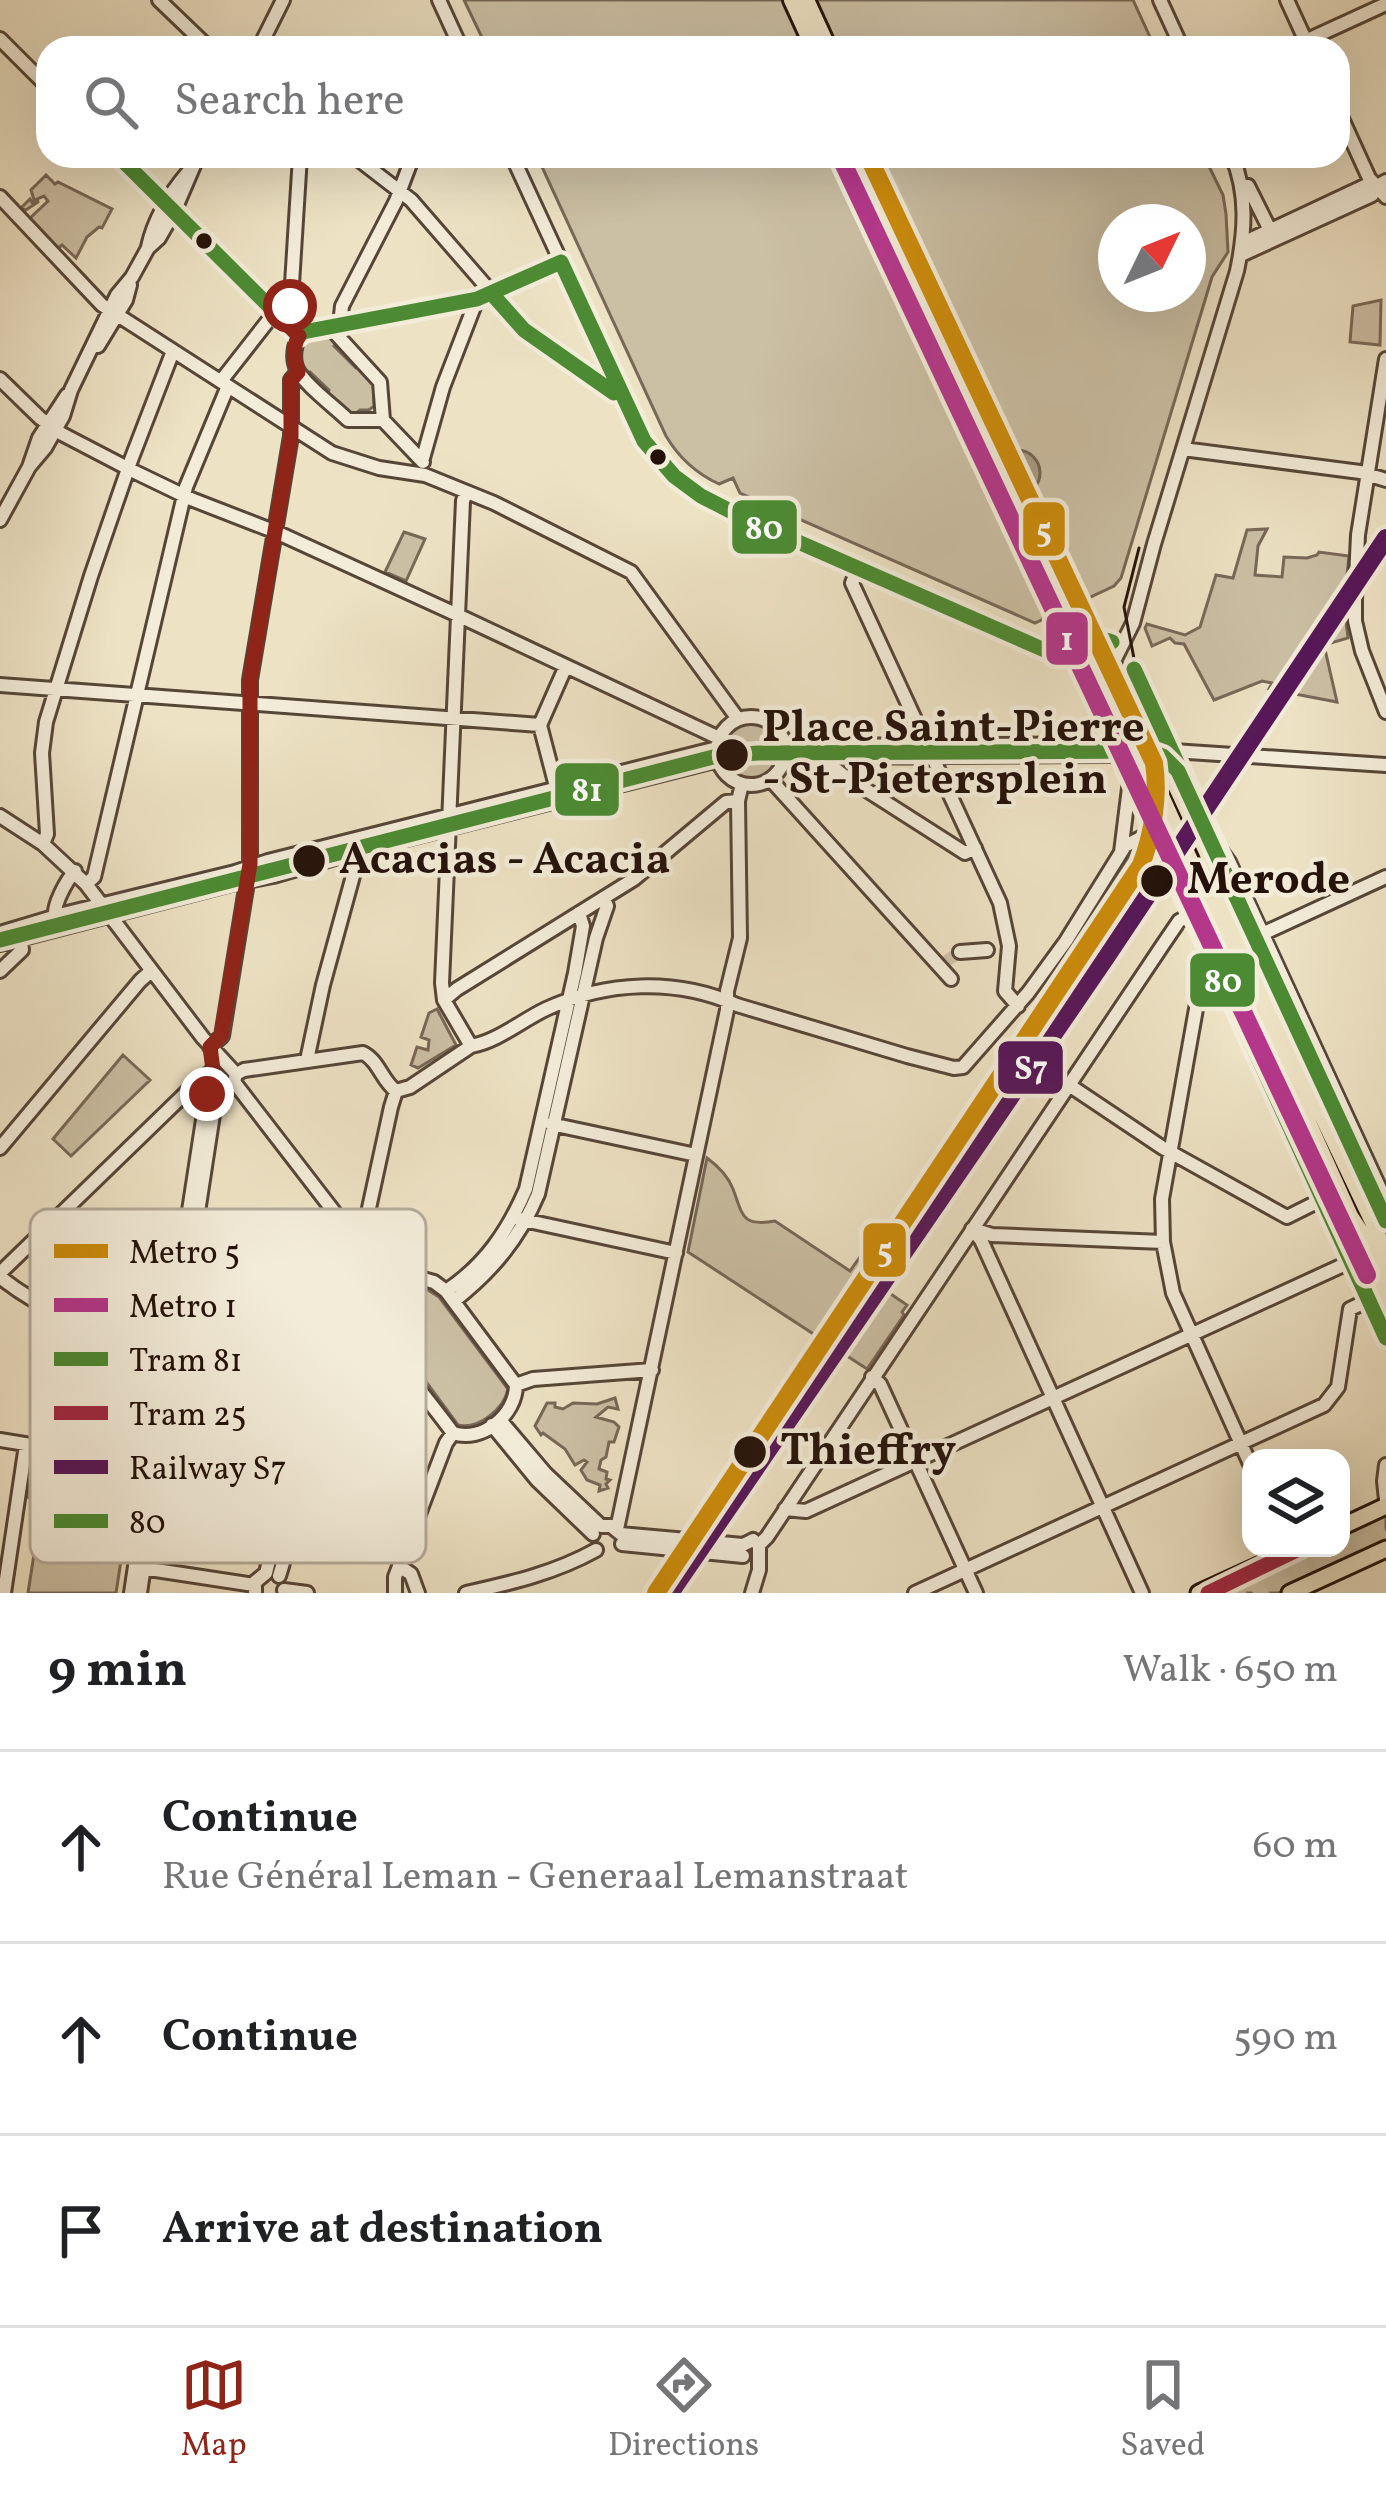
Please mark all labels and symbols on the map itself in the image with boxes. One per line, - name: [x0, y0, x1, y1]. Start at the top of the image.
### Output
- north arrow: [1098, 204, 1206, 312]
- unlabelled marker: [193, 230, 215, 252]
- route start: [263, 279, 317, 333]
- unlabelled marker: [647, 446, 669, 468]
- line badge: 80: [730, 498, 799, 556]
- line badge: 5: [1021, 500, 1067, 558]
- text: 80: [745, 508, 783, 554]
- text: 5: [1036, 510, 1052, 556]
- line badge: 1: [1044, 610, 1090, 667]
- text: 1: [1060, 619, 1074, 665]
- place label: Place Saint-Pierre - St-Pietersplein: [762, 698, 1145, 813]
- marker: Place Saint-Pierre - St-Pietersplein: [713, 736, 751, 774]
- line badge: 81: [553, 761, 621, 818]
- text: 81: [571, 770, 603, 816]
- place label: Acacias - Acacia: [339, 830, 670, 893]
- marker: Acacias - Acacia: [290, 842, 328, 880]
- place label: Merode: [1187, 850, 1350, 913]
- marker: Merode: [1138, 862, 1176, 900]
- line badge: 80: [1188, 951, 1257, 1009]
- text: 80: [1204, 961, 1242, 1007]
- line badge: S7: [996, 1039, 1065, 1096]
- text: S7: [1014, 1048, 1048, 1094]
- route end: [180, 1067, 234, 1121]
- legend: [30, 1209, 426, 1563]
- line badge: 5: [861, 1221, 908, 1279]
- text: 5: [877, 1230, 893, 1276]
- text: Metro 5: [129, 1232, 240, 1278]
- text: Metro 1: [129, 1286, 237, 1332]
- text: Tram 81: [129, 1340, 243, 1386]
- text: Tram 25: [129, 1394, 247, 1440]
- place label: Thieffry: [780, 1421, 956, 1484]
- marker: Thieffry: [731, 1433, 769, 1471]
- text: Railway S7: [129, 1448, 286, 1494]
- text: 80: [129, 1502, 166, 1548]

